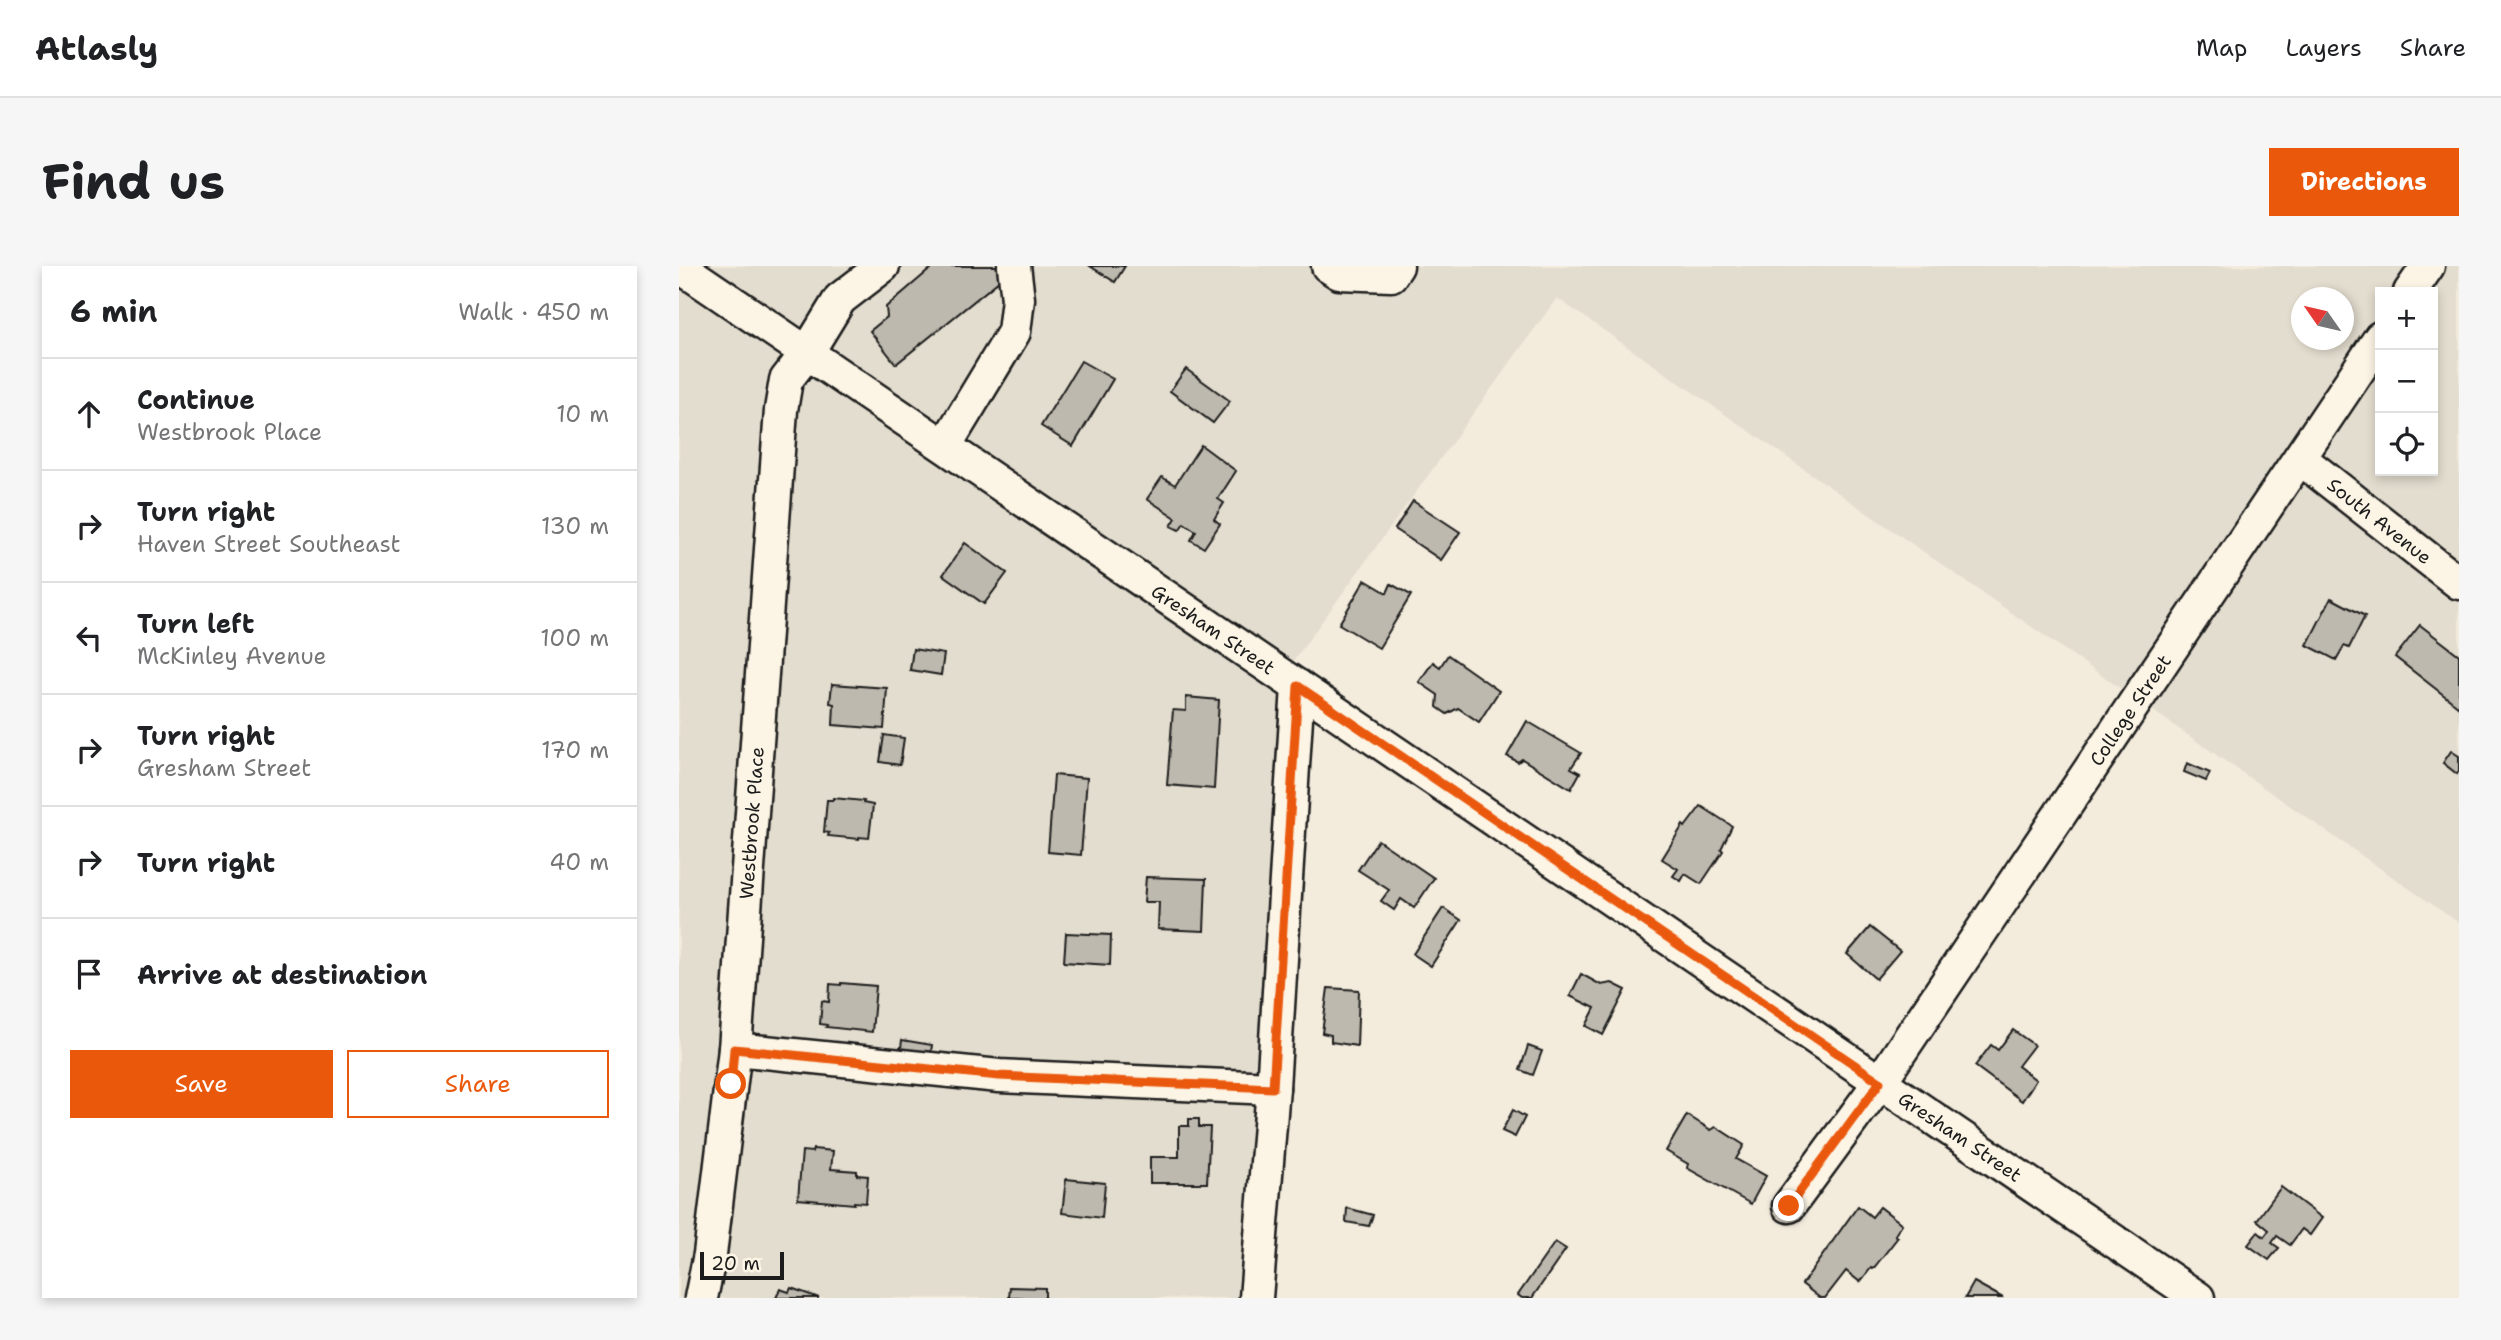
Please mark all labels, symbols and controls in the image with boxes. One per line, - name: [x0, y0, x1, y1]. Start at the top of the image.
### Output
- text: Atlasly: [35, 26, 158, 71]
- text: Map: [2196, 32, 2247, 64]
- text: Layers: [2285, 32, 2362, 64]
- text: Share: [2400, 32, 2466, 64]
- button: Directions: [2269, 148, 2459, 216]
- text: Find us: [42, 149, 225, 215]
- north arrow: [2291, 287, 2354, 350]
- map controls: [2375, 287, 2438, 476]
- button: +: [2375, 287, 2438, 350]
- text: 6 min: [70, 291, 157, 332]
- text: Walk · 450 m: [458, 297, 609, 327]
- button: −: [2375, 350, 2438, 413]
- text: Continue: [137, 382, 255, 417]
- icon: ahead: [70, 395, 108, 433]
- text: 10 m: [556, 399, 609, 429]
- button: locate: [2375, 413, 2438, 476]
- text: Westbrook Place: [137, 417, 322, 447]
- street label: South Avenue: [2322, 472, 2437, 570]
- text: Turn right: [137, 494, 275, 529]
- icon: right: [70, 507, 108, 545]
- text: 130 m: [541, 511, 609, 541]
- text: Haven Street Southeast: [137, 529, 401, 559]
- street label: Gresham Street: [1146, 579, 1280, 680]
- text: Turn left: [137, 606, 254, 641]
- icon: left: [70, 619, 108, 657]
- text: 100 m: [540, 623, 609, 653]
- text: McKinley Avenue: [137, 641, 327, 671]
- street label: College Street: [2084, 650, 2177, 771]
- text: Turn right: [137, 718, 275, 753]
- icon: right: [70, 731, 108, 769]
- text: 170 m: [541, 735, 609, 765]
- street label: Westbrook Place: [734, 746, 770, 900]
- text: Gresham Street: [137, 753, 311, 783]
- icon: right: [70, 843, 108, 881]
- text: Turn right: [137, 845, 275, 880]
- text: 40 m: [549, 847, 609, 877]
- icon: arrive: [70, 955, 108, 993]
- text: Arrive at destination: [137, 957, 427, 992]
- button: Save: [70, 1050, 333, 1118]
- button: Share: [347, 1050, 609, 1118]
- route start: [715, 1068, 746, 1099]
- street label: Gresham Street: [1893, 1086, 2027, 1188]
- route end: [1773, 1190, 1804, 1221]
- scale bar: [700, 1249, 784, 1281]
- text: 20 m: [711, 1251, 760, 1276]

